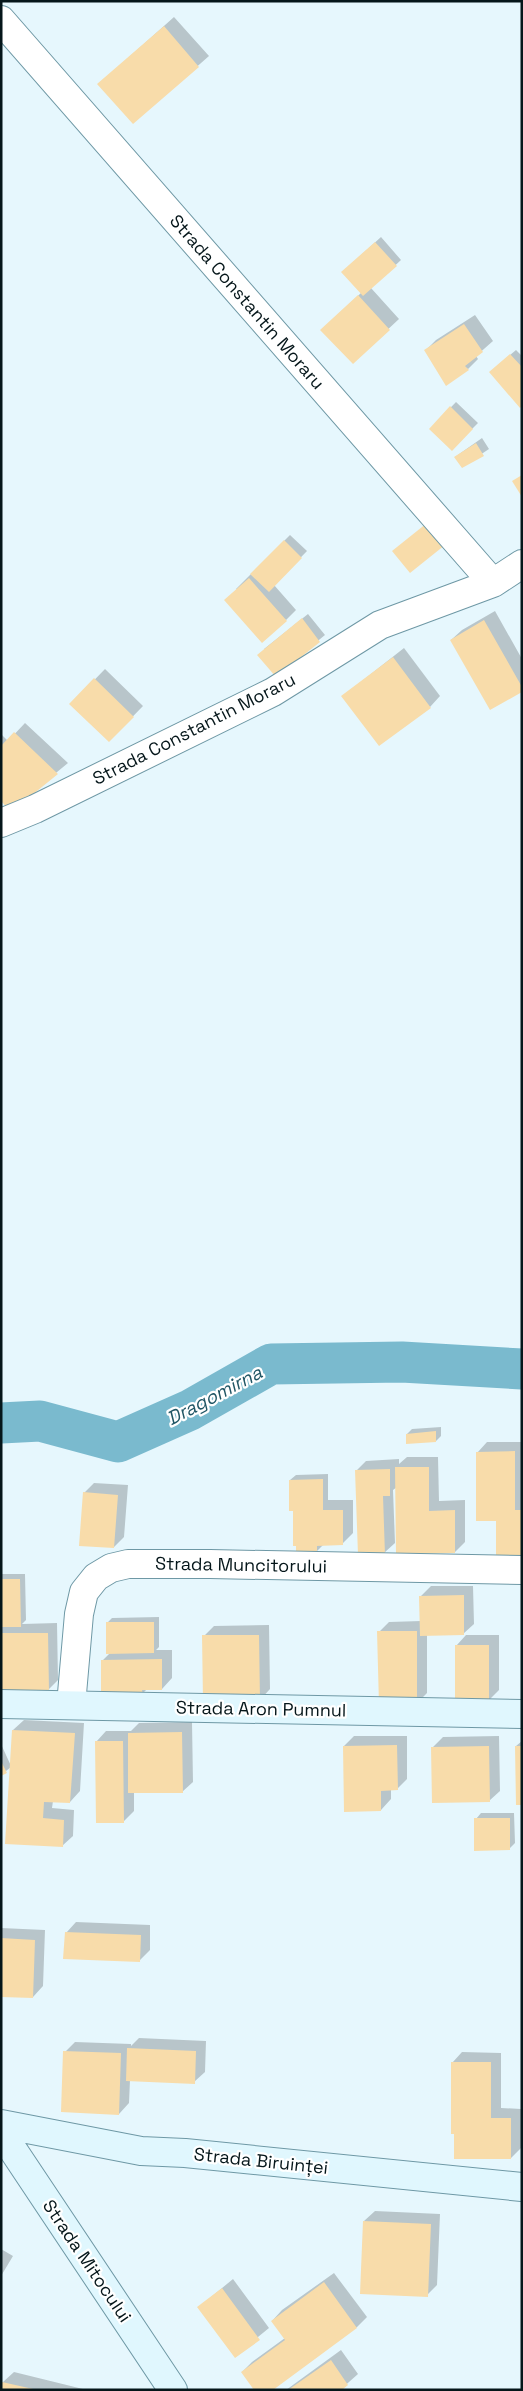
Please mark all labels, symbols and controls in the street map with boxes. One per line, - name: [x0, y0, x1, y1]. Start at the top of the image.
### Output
- street label: Strada Constantin Moraru: [165, 209, 330, 394]
- street label: Strada Constantin Moraru: [89, 667, 299, 790]
- water label: Dragomirna: [162, 1360, 266, 1431]
- street label: Strada Muncitorului: [155, 1552, 327, 1577]
- street label: Strada Aron Pumnul: [176, 1696, 346, 1721]
- street label: Strada Biruinței: [193, 2142, 329, 2179]
- street label: Strada Mitocului: [38, 2195, 137, 2326]

